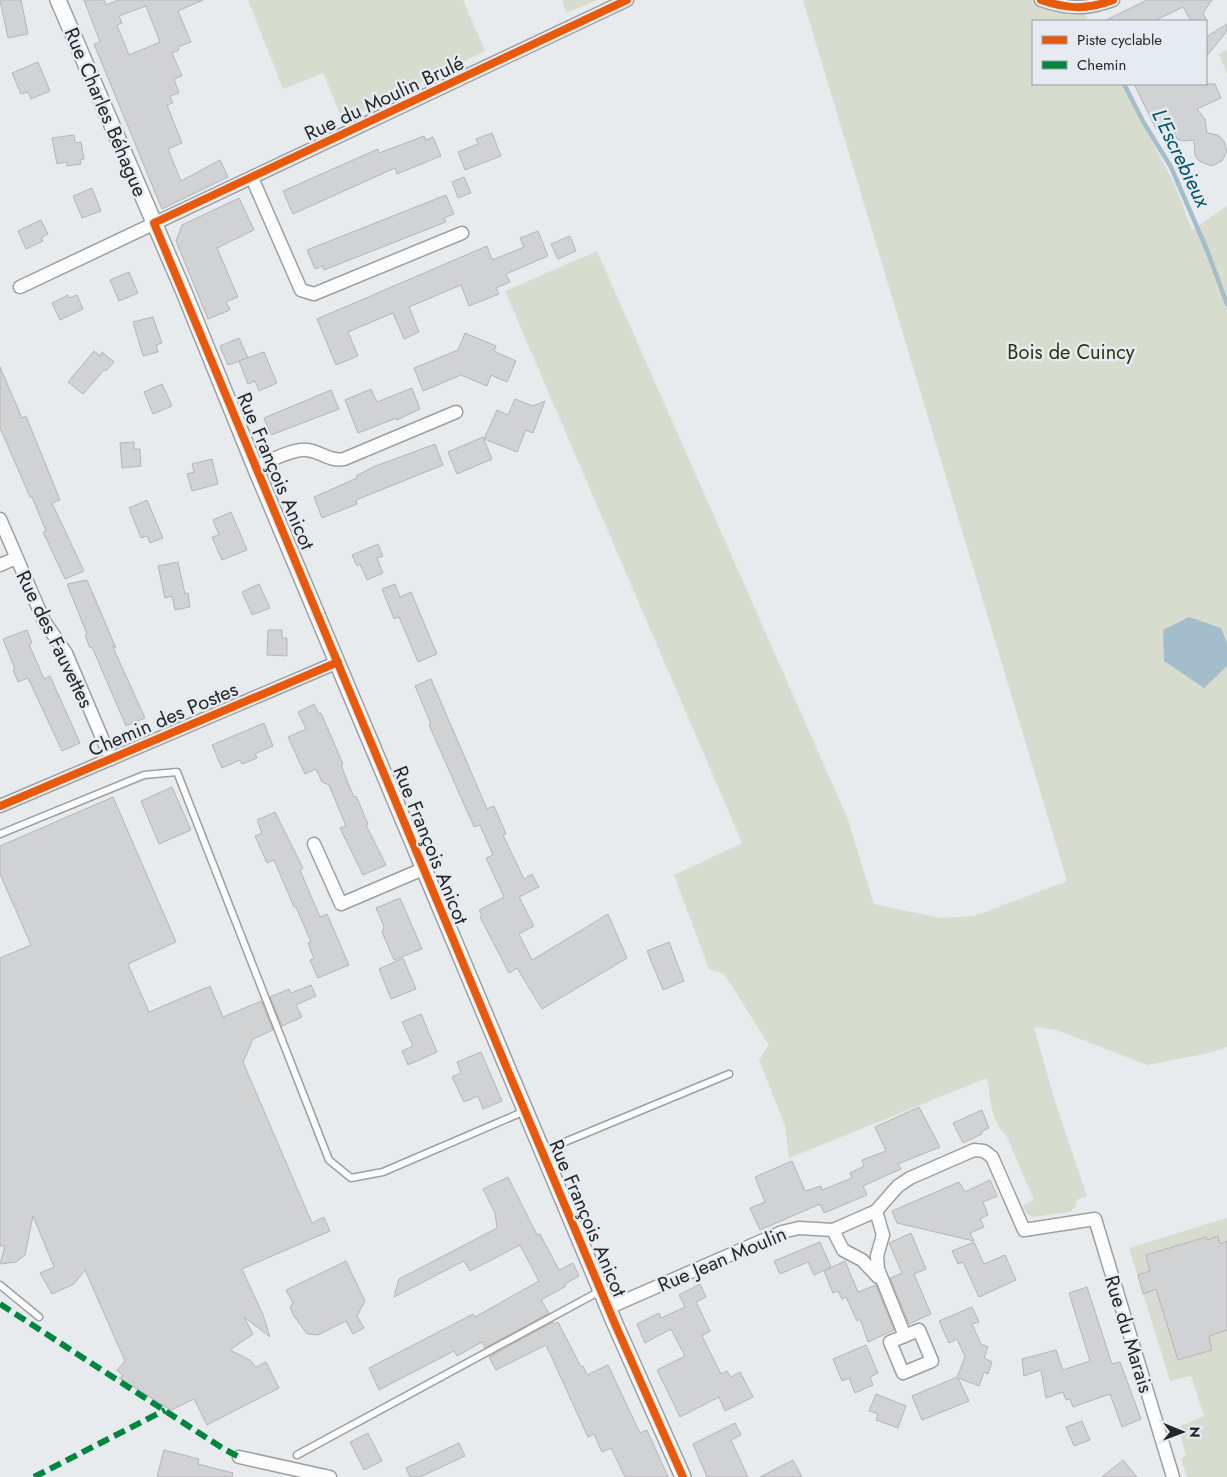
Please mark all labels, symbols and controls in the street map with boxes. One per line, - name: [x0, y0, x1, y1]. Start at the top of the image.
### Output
- legend: [1032, 20, 1207, 85]
- street label: Rue Charles Béhague: [57, 23, 154, 201]
- text: Piste cyclable: [1077, 29, 1162, 51]
- street label: Rue du Moulin Brulé: [300, 49, 469, 148]
- text: Chemin: [1077, 54, 1126, 76]
- water label: L'Escrebieux: [1144, 104, 1218, 214]
- park label: Bois de Cuincy: [1007, 338, 1135, 367]
- street label: Rue François Anicot: [229, 388, 322, 555]
- street label: Rue des Fauvettes: [9, 565, 100, 713]
- street label: Chemin des Postes: [84, 675, 243, 764]
- street label: Rue François Anicot: [386, 762, 476, 929]
- street label: Rue François Anicot: [541, 1135, 634, 1302]
- street label: Rue Jean Moulin: [653, 1219, 791, 1300]
- street label: Rue du Marais: [1097, 1272, 1160, 1396]
- north arrow: [1157, 1407, 1207, 1457]
- text: N: [1185, 1426, 1205, 1438]

